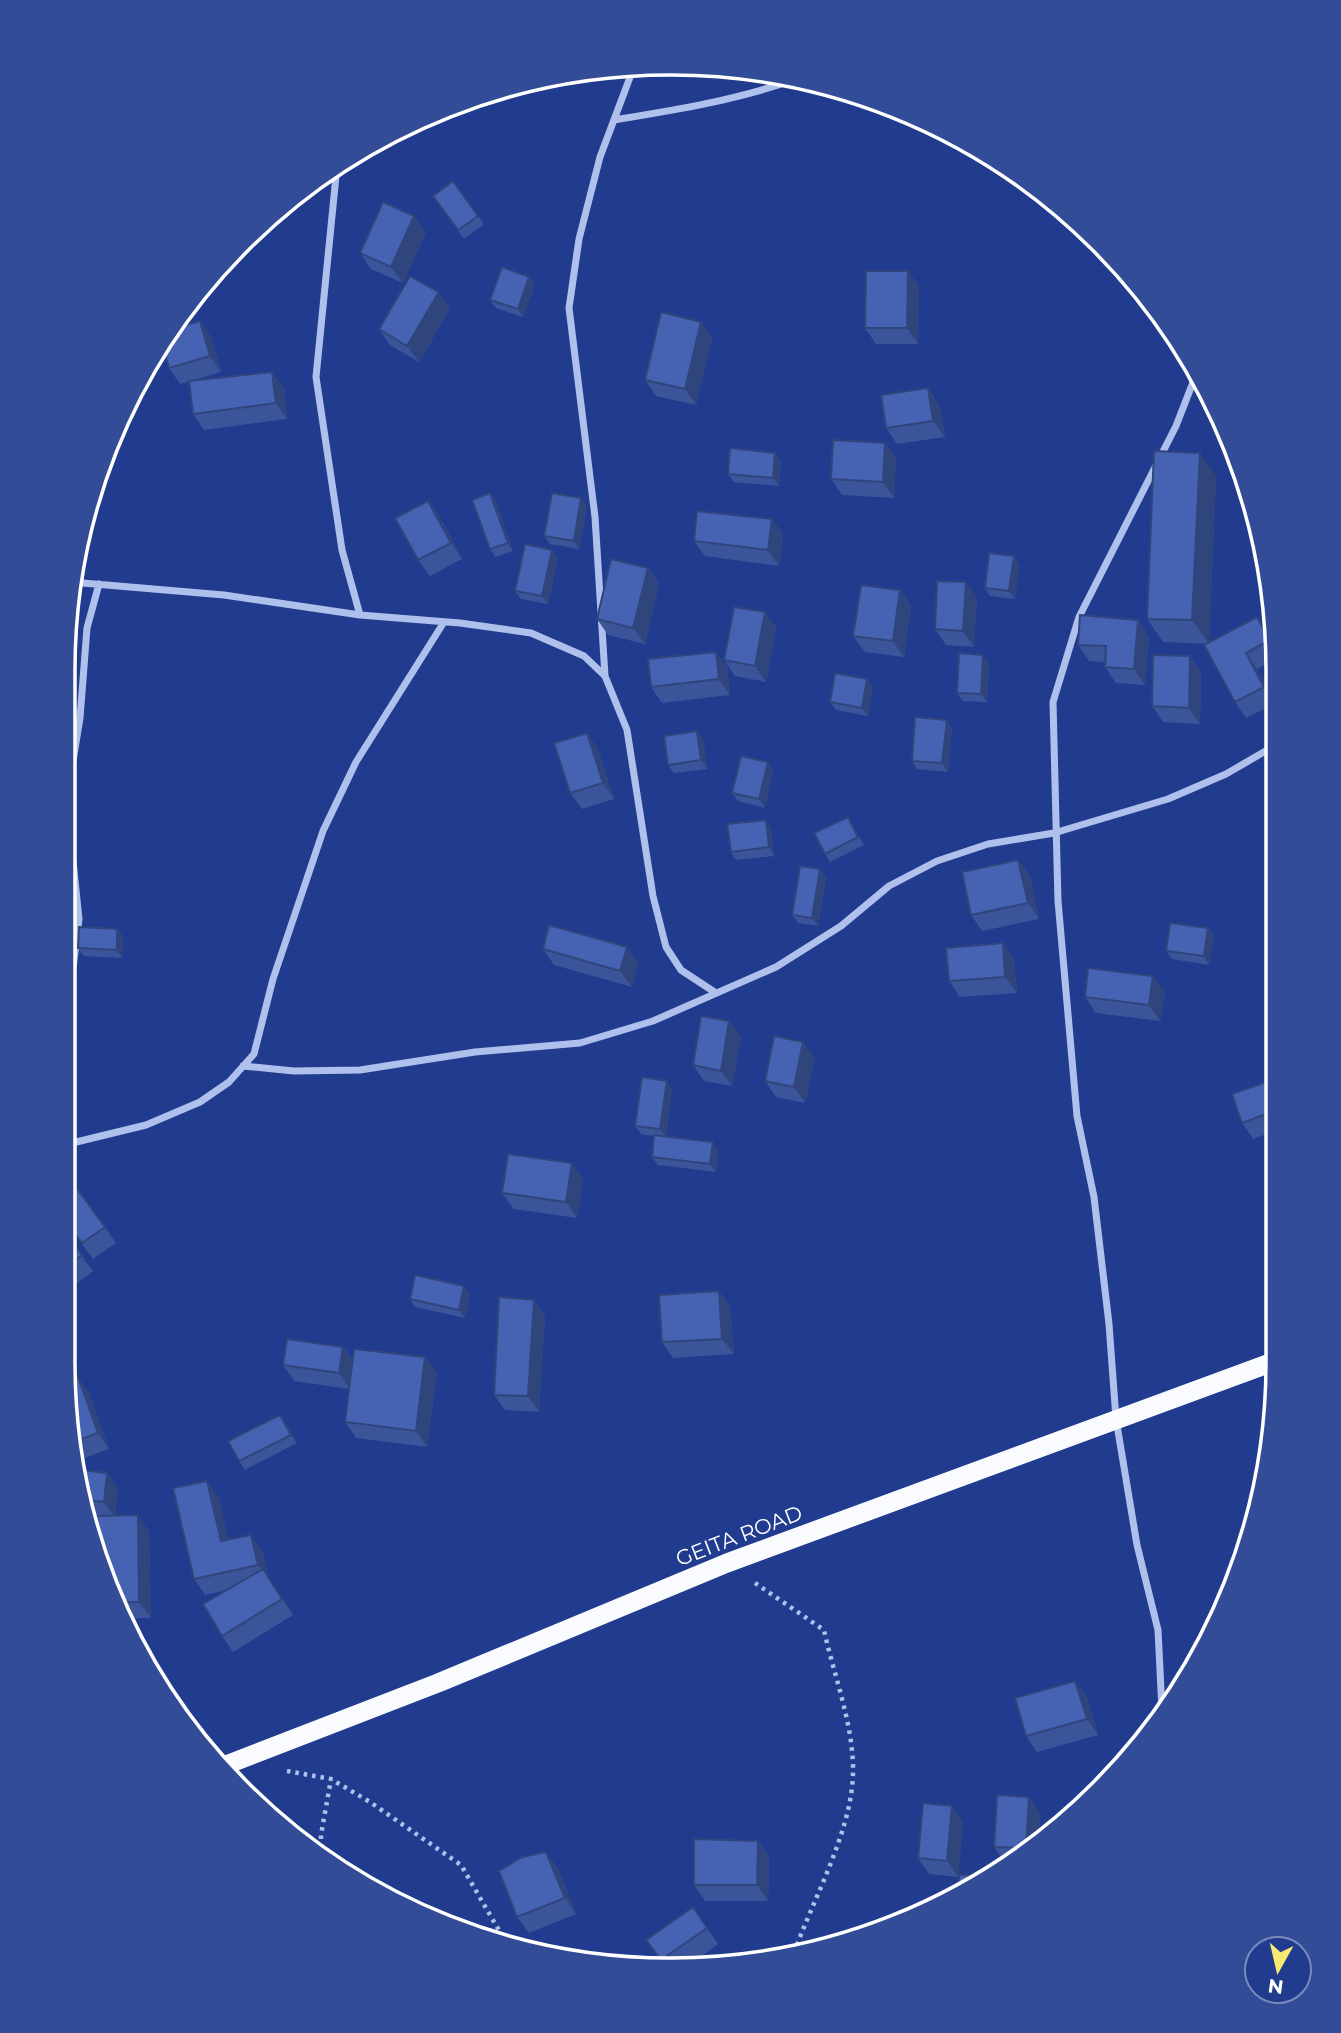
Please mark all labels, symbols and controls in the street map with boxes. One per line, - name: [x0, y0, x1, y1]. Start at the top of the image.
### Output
- street label: GEITA ROAD: [672, 1500, 806, 1571]
- north arrow: [1243, 1935, 1313, 2005]
- text: N: [1266, 1974, 1285, 1999]

